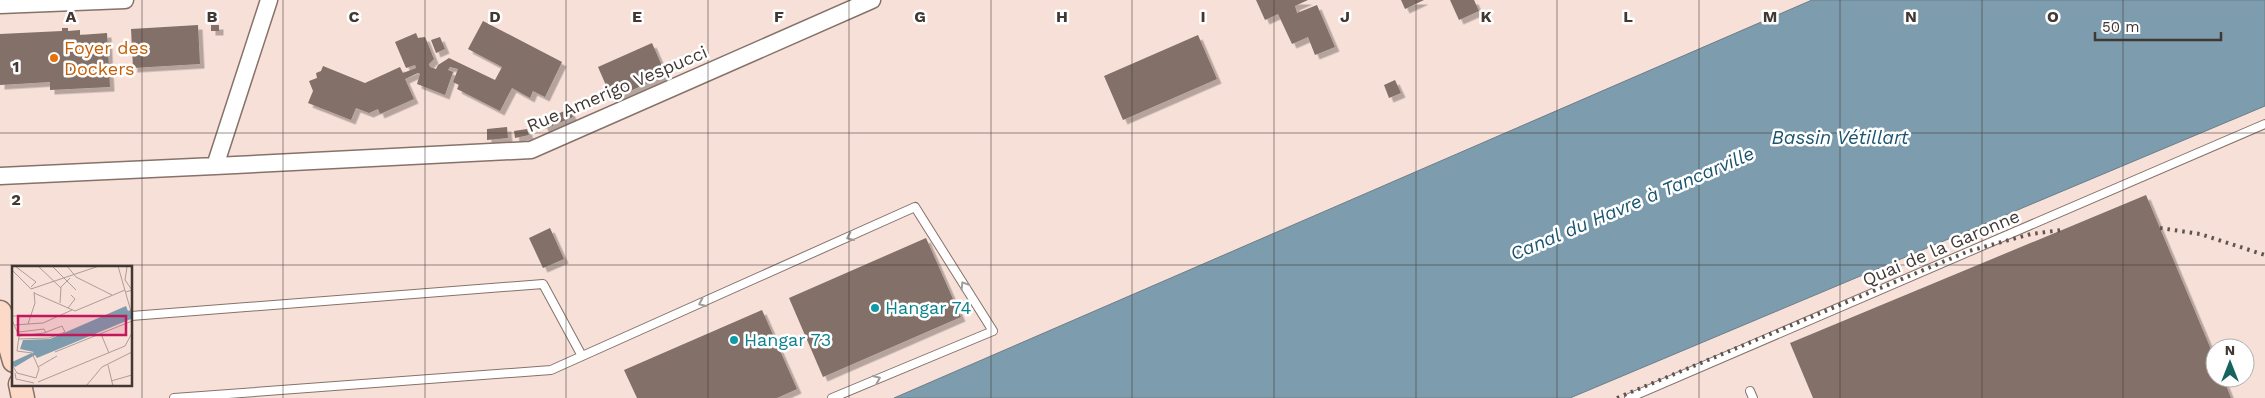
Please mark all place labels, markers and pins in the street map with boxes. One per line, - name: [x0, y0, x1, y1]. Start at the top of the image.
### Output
- place label: Foyer des Dockers: [64, 37, 148, 79]
- marker: Foyer des Dockers: [48, 52, 60, 64]
- place label: Hangar 74: [885, 297, 971, 318]
- marker: Hangar 74: [869, 302, 881, 314]
- place label: Hangar 73: [744, 329, 831, 350]
- marker: Hangar 73: [728, 334, 740, 346]

